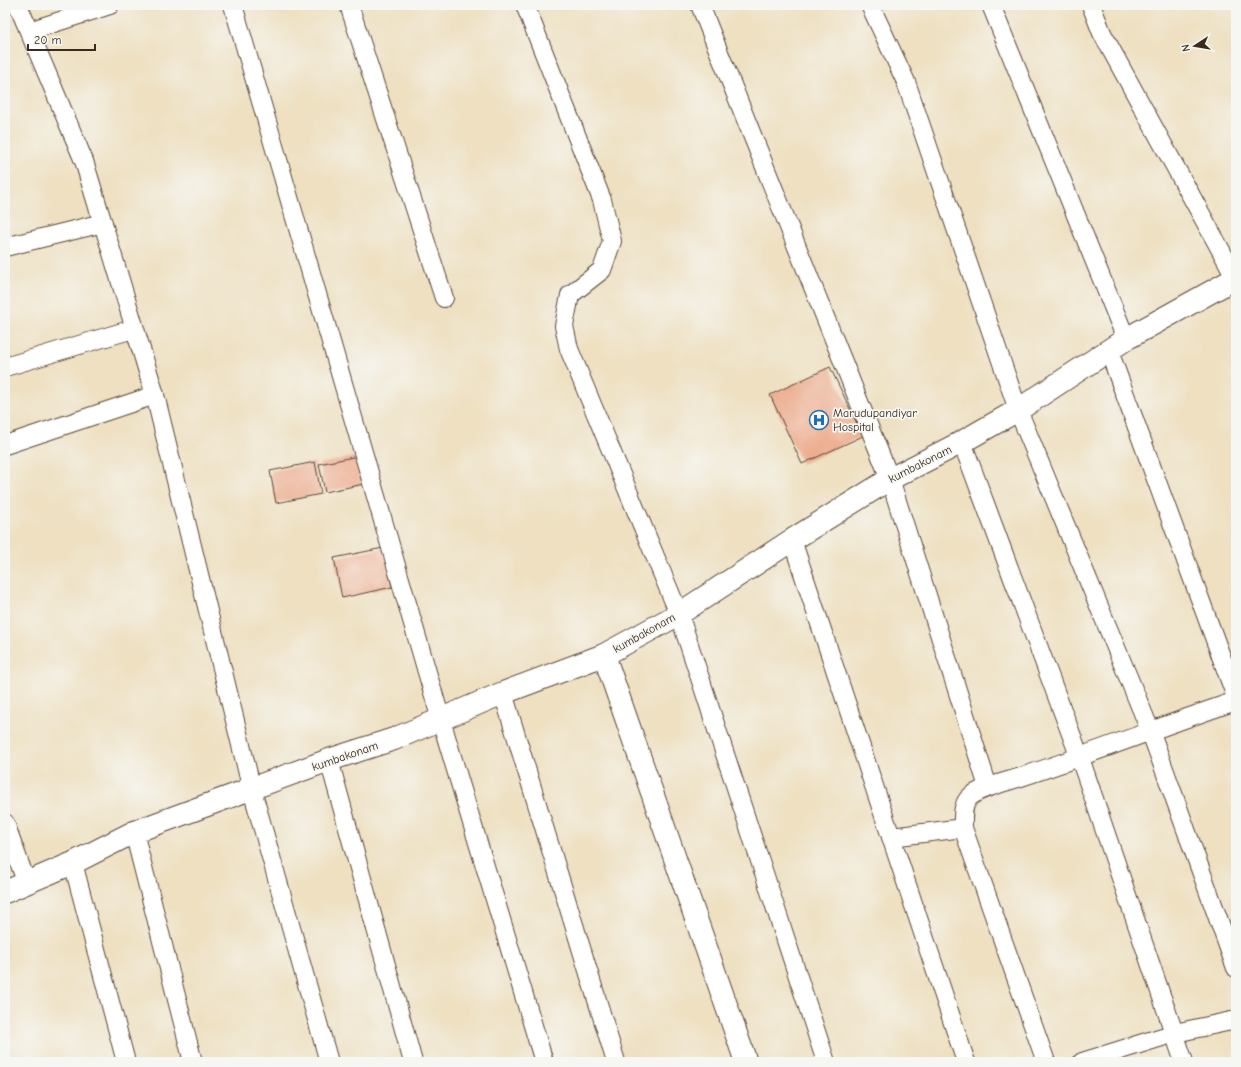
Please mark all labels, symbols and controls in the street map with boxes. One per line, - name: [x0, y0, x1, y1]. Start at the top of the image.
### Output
- scale bar: [28, 26, 95, 52]
- north arrow: [1175, 26, 1215, 66]
- text: 20 m: [34, 33, 62, 47]
- text: N: [1179, 43, 1193, 53]
- place label: Marudupandiyar Hospital: [833, 406, 917, 434]
- hospital icon: Marudupandiyar Hospital: [808, 409, 830, 431]
- street label: kumbakonam: [886, 442, 954, 486]
- street label: kumbakonam: [610, 610, 678, 656]
- street label: kumbakonam: [310, 738, 380, 774]

